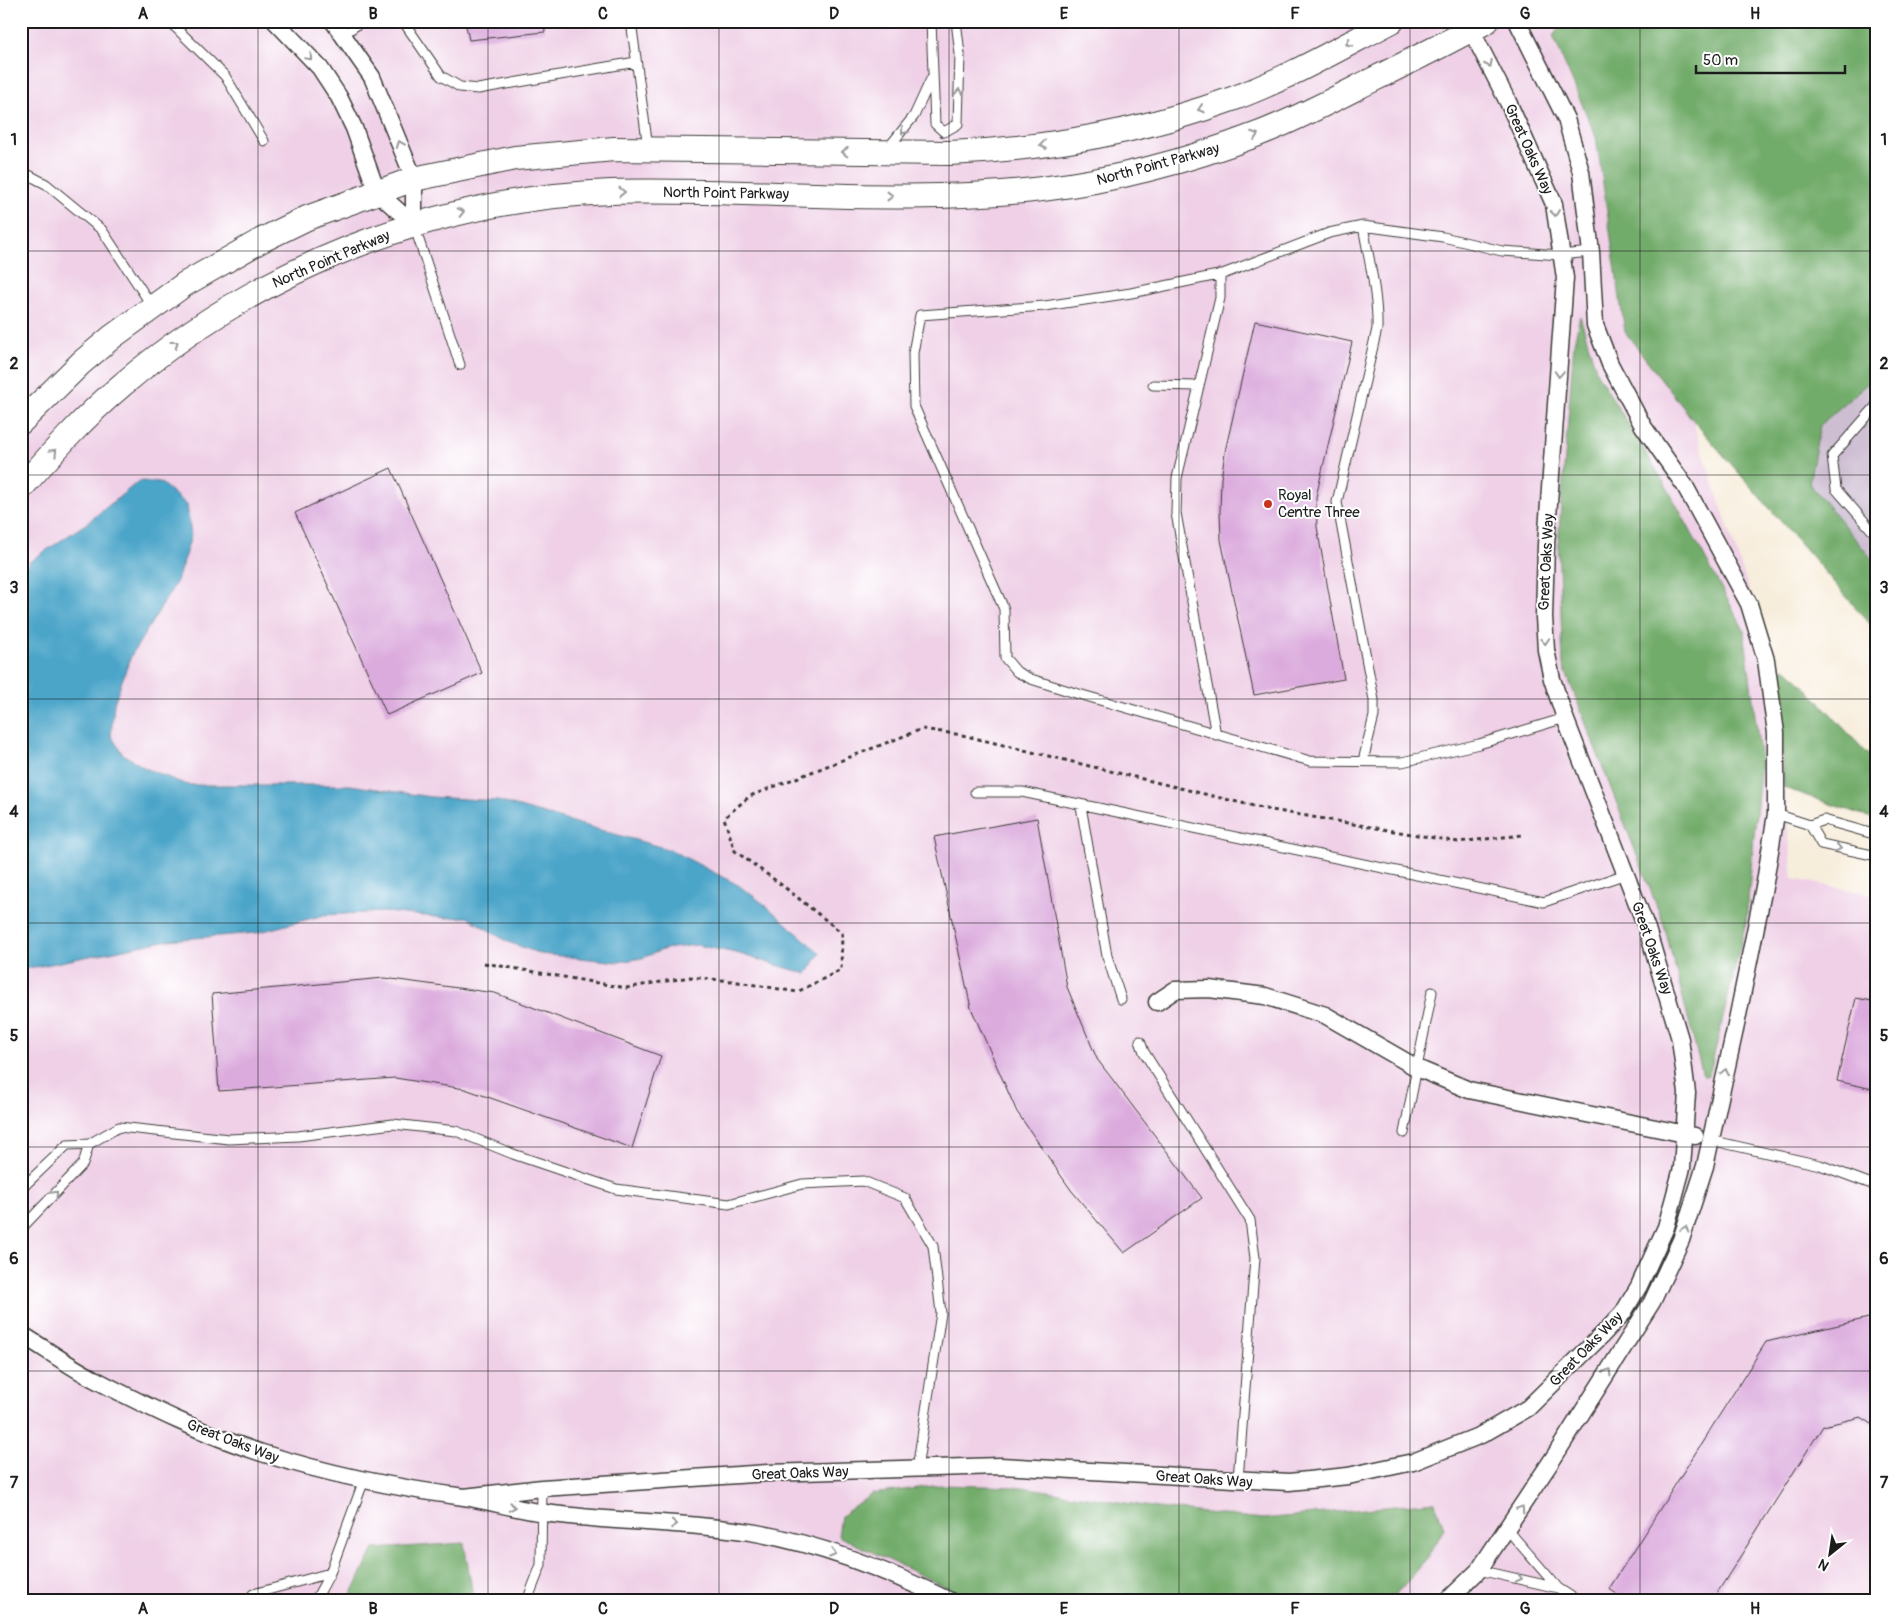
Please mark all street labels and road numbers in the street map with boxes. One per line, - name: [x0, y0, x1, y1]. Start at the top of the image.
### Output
- street label: Great Oaks Way: [1500, 101, 1557, 198]
- street label: North Point Parkway: [1095, 139, 1222, 190]
- street label: North Point Parkway: [663, 183, 790, 204]
- street label: North Point Parkway: [269, 226, 394, 293]
- street label: Great Oaks Way: [1534, 512, 1559, 611]
- street label: Great Oaks Way: [1627, 899, 1677, 998]
- street label: Great Oaks Way: [1546, 1307, 1627, 1391]
- street label: Great Oaks Way: [184, 1415, 282, 1468]
- street label: Great Oaks Way: [751, 1462, 849, 1485]
- street label: Great Oaks Way: [1155, 1467, 1254, 1492]

